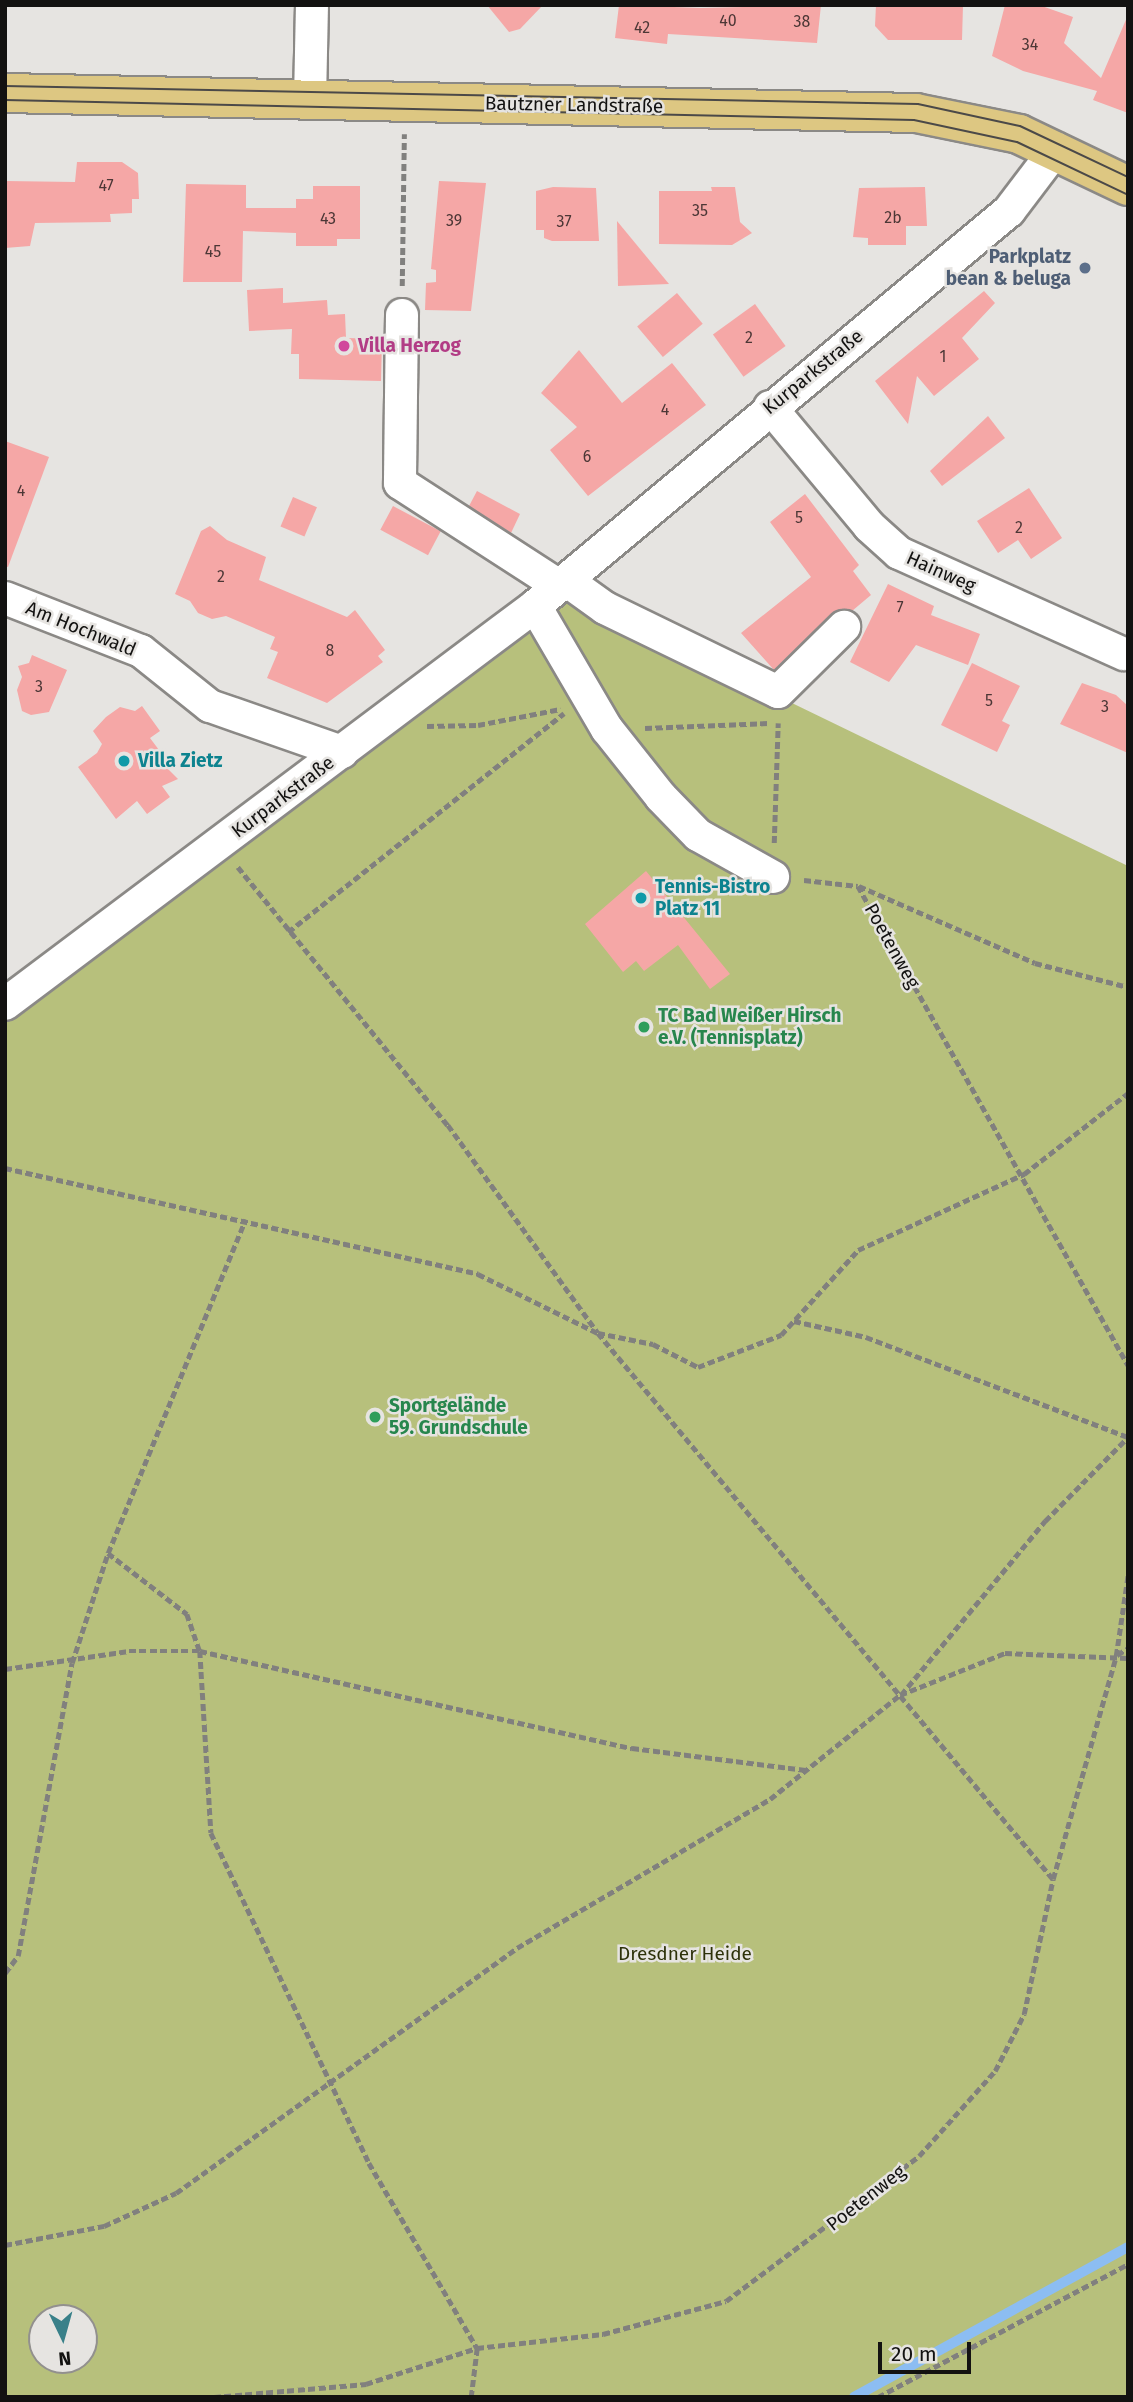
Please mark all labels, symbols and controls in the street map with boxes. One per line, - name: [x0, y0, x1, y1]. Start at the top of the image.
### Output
- house number: 40: [719, 11, 737, 31]
- house number: 38: [794, 12, 810, 32]
- house number: 42: [634, 18, 650, 38]
- house number: 34: [1022, 35, 1038, 55]
- street label: Bautzner Landstraße: [485, 92, 663, 118]
- house number: 47: [98, 176, 114, 196]
- house number: 35: [692, 201, 708, 221]
- house number: 2b: [884, 208, 902, 228]
- house number: 43: [320, 209, 336, 229]
- house number: 39: [446, 211, 462, 231]
- house number: 37: [556, 212, 572, 232]
- house number: 45: [205, 242, 221, 262]
- place label: Parkplatz bean & beluga: [946, 246, 1071, 290]
- marker: Parkplatz bean & beluga: [1077, 260, 1093, 276]
- street label: Kurparkstraße: [758, 325, 868, 419]
- house number: 2: [745, 328, 753, 348]
- place label: Villa Herzog: [358, 335, 461, 357]
- marker: Villa Herzog: [336, 338, 352, 354]
- house number: 1: [940, 347, 946, 367]
- house number: 4: [661, 400, 669, 420]
- house number: 6: [583, 447, 591, 467]
- house number: 4: [17, 481, 25, 501]
- house number: 5: [795, 508, 803, 528]
- house number: 2: [1015, 518, 1023, 538]
- street label: Hainweg: [903, 547, 979, 597]
- house number: 2: [217, 567, 225, 587]
- street label: Am Hochwald: [23, 597, 139, 661]
- house number: 7: [896, 598, 904, 618]
- house number: 8: [326, 641, 334, 661]
- house number: 3: [35, 677, 43, 697]
- house number: 5: [985, 691, 993, 711]
- house number: 3: [1101, 697, 1109, 717]
- place label: Villa Zietz: [138, 750, 223, 772]
- street label: Kurparkstraße: [227, 751, 339, 843]
- marker: Villa Zietz: [116, 753, 132, 769]
- place label: Tennis-Bistro Platz 11: [655, 876, 770, 920]
- marker: Tennis-Bistro Platz 11: [633, 890, 649, 906]
- street label: Poetenweg: [859, 899, 925, 993]
- place label: TC Bad Weißer Hirsch e.V. (Tennisplatz): [658, 1005, 842, 1049]
- marker: TC Bad Weißer Hirsch e.V. (Tennisplatz): [636, 1019, 652, 1035]
- place label: Sportgelände 59. Grundschule: [389, 1395, 528, 1439]
- marker: Sportgelände 59. Grundschule: [367, 1409, 383, 1425]
- park label: Dresdner Heide: [618, 1943, 752, 1965]
- street label: Poetenweg: [822, 2160, 910, 2236]
- north arrow: [28, 2304, 98, 2374]
- scale bar: [881, 2328, 974, 2372]
- text: 20 m: [891, 2341, 937, 2367]
- text: N: [57, 2346, 72, 2370]

